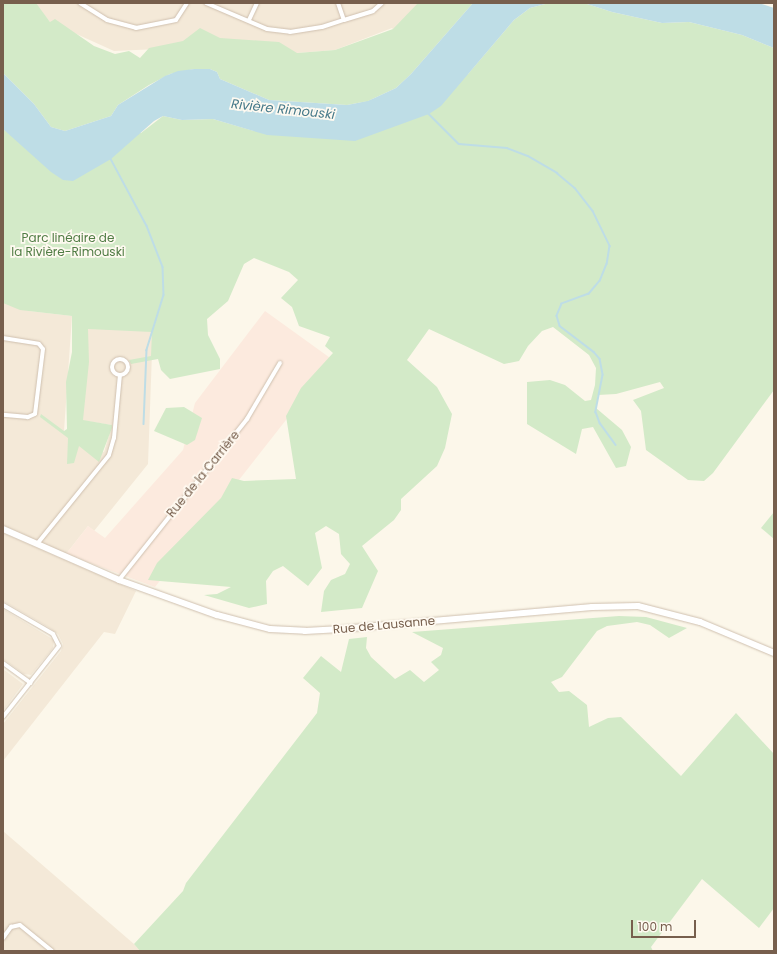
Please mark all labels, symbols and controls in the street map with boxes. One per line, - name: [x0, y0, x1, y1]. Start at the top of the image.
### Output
- water label: Rivière Rimouski: [230, 97, 336, 123]
- park label: Parc linéaire de la Rivière-Rimouski: [11, 231, 125, 259]
- street label: Rue de la Carrière: [164, 428, 242, 520]
- street label: Rue de Lausanne: [332, 613, 436, 637]
- scale bar: [633, 912, 698, 938]
- text: 100 m: [638, 918, 672, 935]

